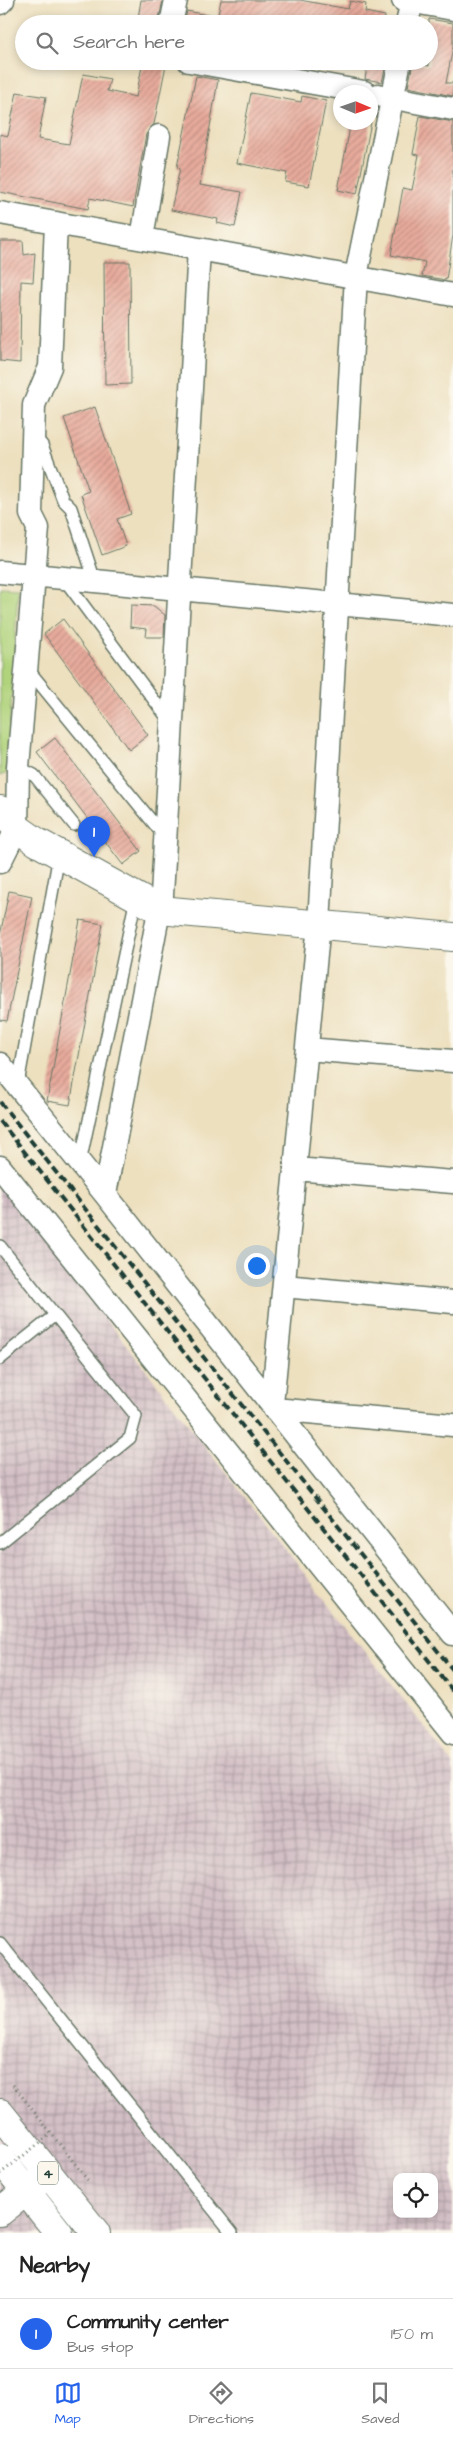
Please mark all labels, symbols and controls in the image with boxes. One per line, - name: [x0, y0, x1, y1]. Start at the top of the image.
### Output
- search box: [15, 15, 438, 70]
- icon: search: [33, 29, 61, 57]
- text: Search here: [73, 29, 185, 56]
- north arrow: [333, 85, 378, 130]
- pin: 1: [78, 816, 110, 857]
- your location: [244, 1253, 270, 1279]
- road number: 4: [38, 2162, 58, 2184]
- map controls: [393, 2173, 438, 2218]
- button: locate: [393, 2173, 438, 2218]
- text: Nearby: [20, 2251, 90, 2280]
- text: Community center: [67, 2309, 229, 2336]
- text: 1: [35, 2323, 37, 2345]
- text: 150 m: [391, 2323, 433, 2345]
- text: Bus stop: [67, 2336, 133, 2358]
- tab: Map: [54, 2379, 82, 2429]
- tab: Directions: [189, 2379, 254, 2429]
- tab: Saved: [361, 2379, 399, 2429]

